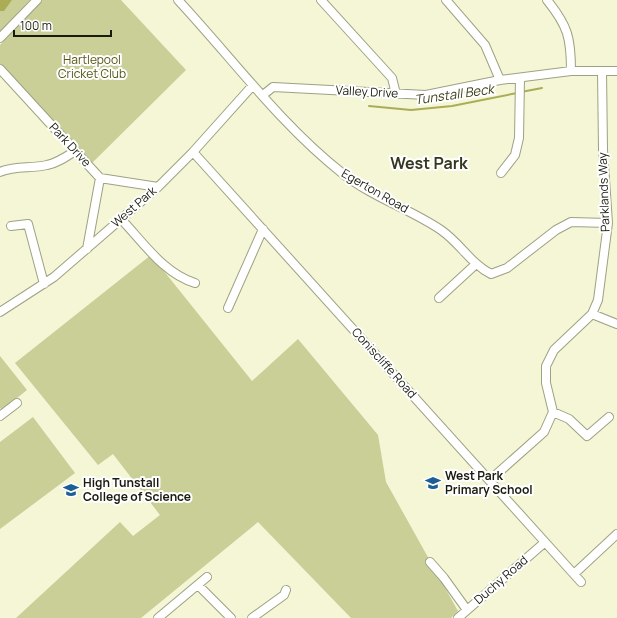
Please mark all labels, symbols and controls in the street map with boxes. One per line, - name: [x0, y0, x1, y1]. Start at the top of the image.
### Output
- scale bar: [14, 12, 111, 38]
- text: 100 m: [20, 17, 52, 34]
- park label: Hartlepool Cricket Club: [58, 51, 126, 82]
- water label: Tunstall Beck: [413, 79, 497, 108]
- street label: Valley Drive: [335, 81, 399, 102]
- street label: Park Drive: [46, 119, 95, 170]
- street label: Parklands Way: [594, 151, 613, 232]
- district label: West Park: [390, 152, 468, 174]
- street label: Egerton Road: [339, 164, 412, 217]
- street label: West Park: [107, 182, 161, 231]
- street label: Coniscliffe Road: [348, 324, 421, 402]
- place label: West Park Primary School: [445, 467, 533, 498]
- place label: High Tunstall College of Science: [83, 474, 191, 505]
- school or university icon: West Park Primary School: [424, 474, 442, 492]
- school or university icon: High Tunstall College of Science: [62, 481, 80, 499]
- street label: Duchy Road: [470, 552, 531, 608]

